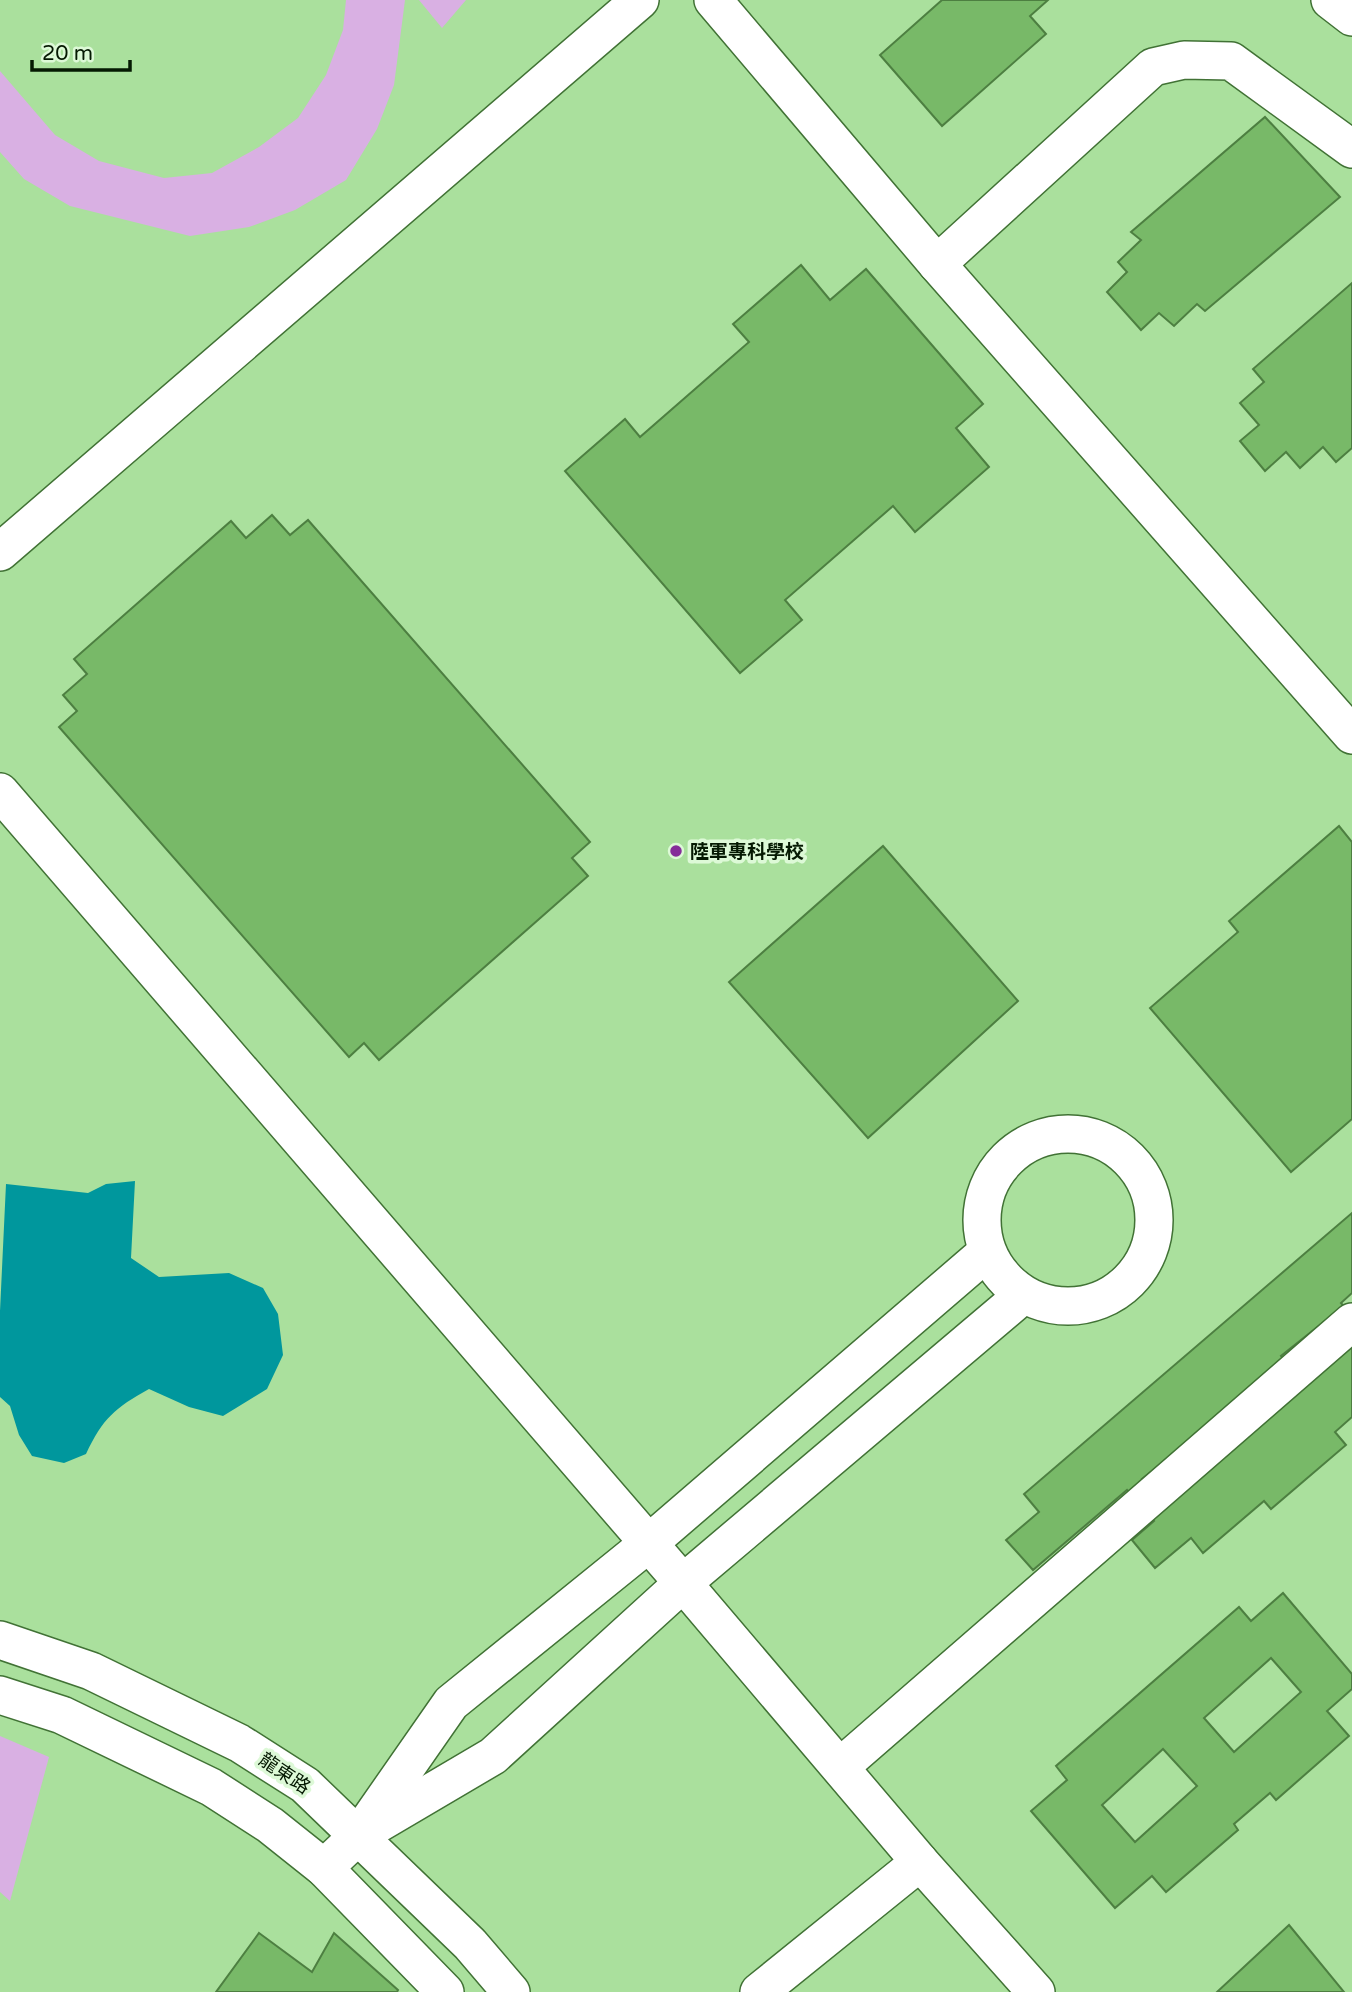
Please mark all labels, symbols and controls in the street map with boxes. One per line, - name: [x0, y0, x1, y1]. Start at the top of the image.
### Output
- scale bar: [32, 28, 130, 72]
- text: 20 m: [42, 41, 93, 66]
- place label: 陸軍專科學校: [690, 841, 804, 863]
- marker: 陸軍專科學校: [668, 843, 684, 859]
- street label: 龍東路: [255, 1749, 314, 1799]

